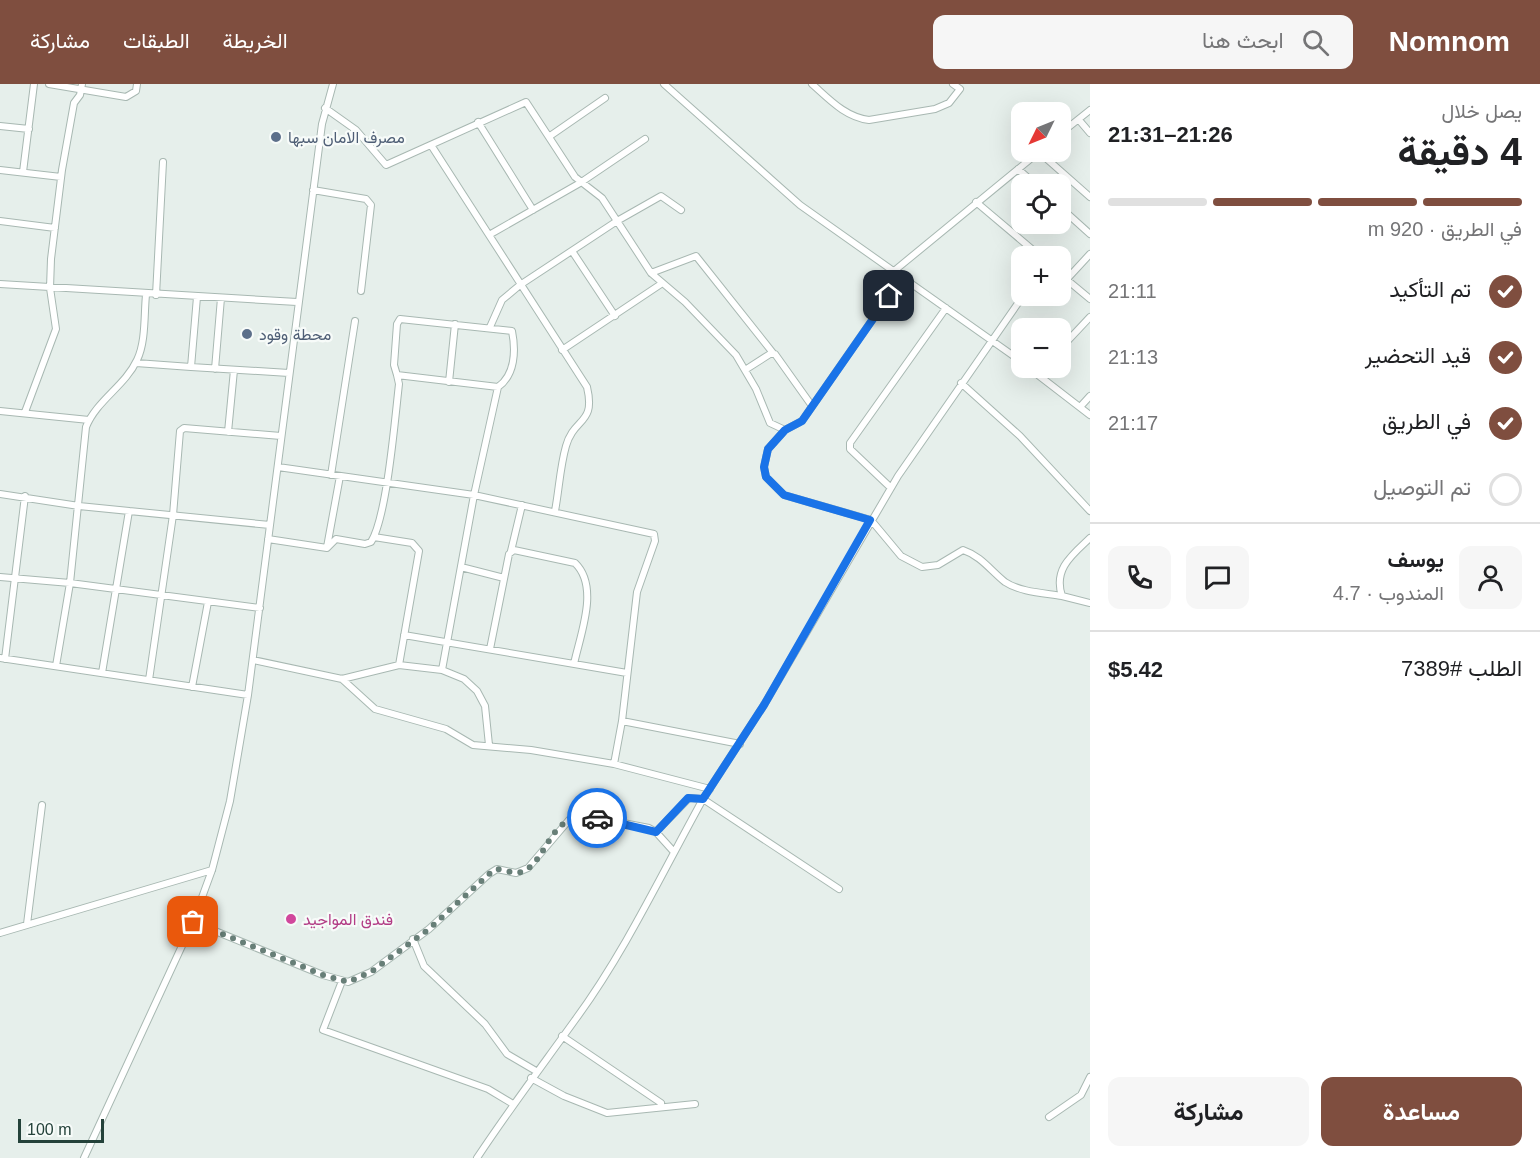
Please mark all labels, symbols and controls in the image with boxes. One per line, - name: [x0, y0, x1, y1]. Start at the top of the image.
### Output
- search box: [933, 15, 1353, 69]
- icon: search: [1299, 26, 1332, 59]
- text: Nomnom: [1389, 26, 1510, 57]
- text: ابحث هنا: [1202, 28, 1284, 53]
- text: مشاركة: [30, 29, 90, 52]
- text: الطبقات: [123, 29, 190, 52]
- text: الخريطة: [223, 29, 288, 52]
- text: يصل خلال: [1441, 100, 1522, 122]
- north arrow: [1011, 102, 1071, 162]
- map controls: [1011, 102, 1071, 378]
- text: 21:26–21:31: [1108, 122, 1233, 147]
- place label: مصرف الامان سبها: [288, 129, 405, 148]
- marker: مصرف الامان سبها: [269, 130, 283, 144]
- text: 4 دقيقة: [1398, 130, 1522, 173]
- button: locate: [1011, 174, 1071, 234]
- text: في الطريق · 920 m: [1368, 218, 1522, 240]
- button: +: [1011, 246, 1071, 306]
- pin: [863, 270, 914, 321]
- icon: check: [1489, 275, 1522, 308]
- text: تم التأكيد: [1389, 277, 1471, 302]
- icon: home: [872, 279, 905, 312]
- text: 21:11: [1108, 280, 1157, 302]
- button: −: [1011, 318, 1071, 378]
- place label: محطة وقود: [259, 326, 331, 345]
- marker: محطة وقود: [240, 327, 254, 341]
- icon: check: [1489, 341, 1522, 374]
- text: قيد التحضير: [1365, 343, 1471, 368]
- text: 21:13: [1108, 346, 1158, 368]
- icon: check: [1489, 407, 1522, 440]
- text: في الطريق: [1382, 409, 1471, 434]
- text: 21:17: [1108, 412, 1158, 434]
- text: تم التوصيل: [1373, 475, 1471, 500]
- button: phone: [1108, 546, 1171, 609]
- button: chat: [1186, 546, 1249, 609]
- button: person: [1459, 546, 1522, 609]
- text: يوسف: [1388, 547, 1444, 572]
- text: المندوب · 4.7: [1333, 582, 1444, 604]
- text: الطلب #7389: [1401, 656, 1522, 681]
- text: $5.42: [1108, 657, 1163, 682]
- courier: [567, 788, 627, 848]
- icon: car: [581, 802, 614, 835]
- pin: [167, 896, 218, 947]
- icon: bag: [176, 905, 209, 938]
- place label: فندق المواجيد: [303, 911, 393, 930]
- marker: فندق المواجيد: [284, 912, 298, 926]
- button: مشاركة: [1108, 1077, 1309, 1146]
- button: مساعدة: [1321, 1077, 1522, 1146]
- scale bar: [18, 1116, 104, 1144]
- text: 100 m: [27, 1121, 71, 1138]

